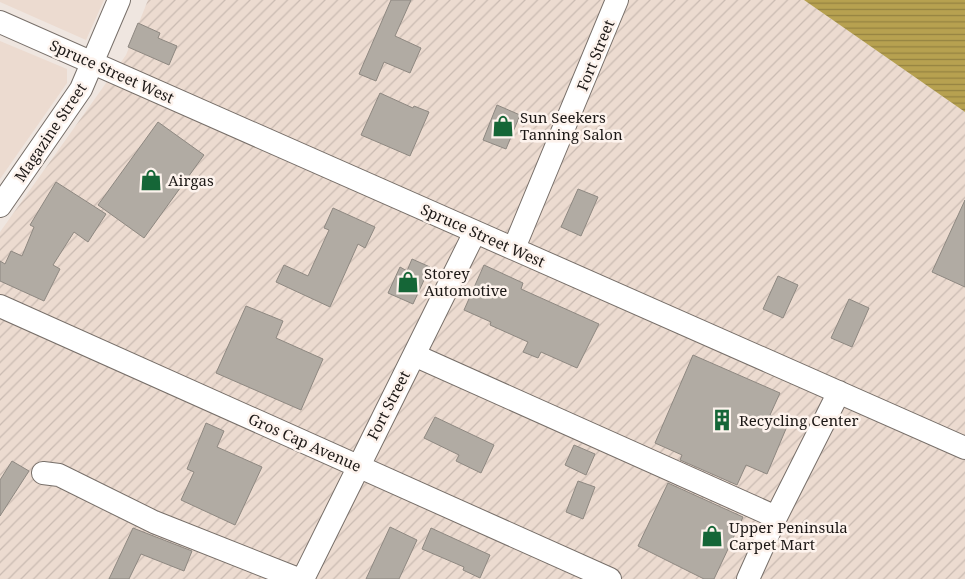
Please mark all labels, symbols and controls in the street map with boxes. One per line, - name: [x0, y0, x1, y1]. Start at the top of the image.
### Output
- street label: Fort Street: [572, 16, 618, 94]
- street label: Spruce Street West: [47, 35, 177, 107]
- street label: Magazine Street: [10, 79, 90, 185]
- place label: Sun Seekers Tanning Salon: [520, 107, 623, 144]
- shop icon: Sun Seekers Tanning Salon: [490, 113, 516, 139]
- shop icon: Airgas: [138, 167, 164, 193]
- place label: Airgas: [168, 170, 214, 190]
- street label: Spruce Street West: [418, 199, 548, 271]
- place label: Storey Automotive: [424, 263, 507, 300]
- shop icon: Storey Automotive: [395, 269, 421, 295]
- street label: Fort Street: [362, 367, 414, 443]
- building icon: Recycling Center: [709, 407, 735, 433]
- street label: Gros Cap Avenue: [245, 408, 365, 476]
- place label: Recycling Center: [739, 410, 858, 430]
- place label: Upper Peninsula Carpet Mart: [729, 517, 848, 554]
- shop icon: Upper Peninsula Carpet Mart: [699, 523, 725, 549]

